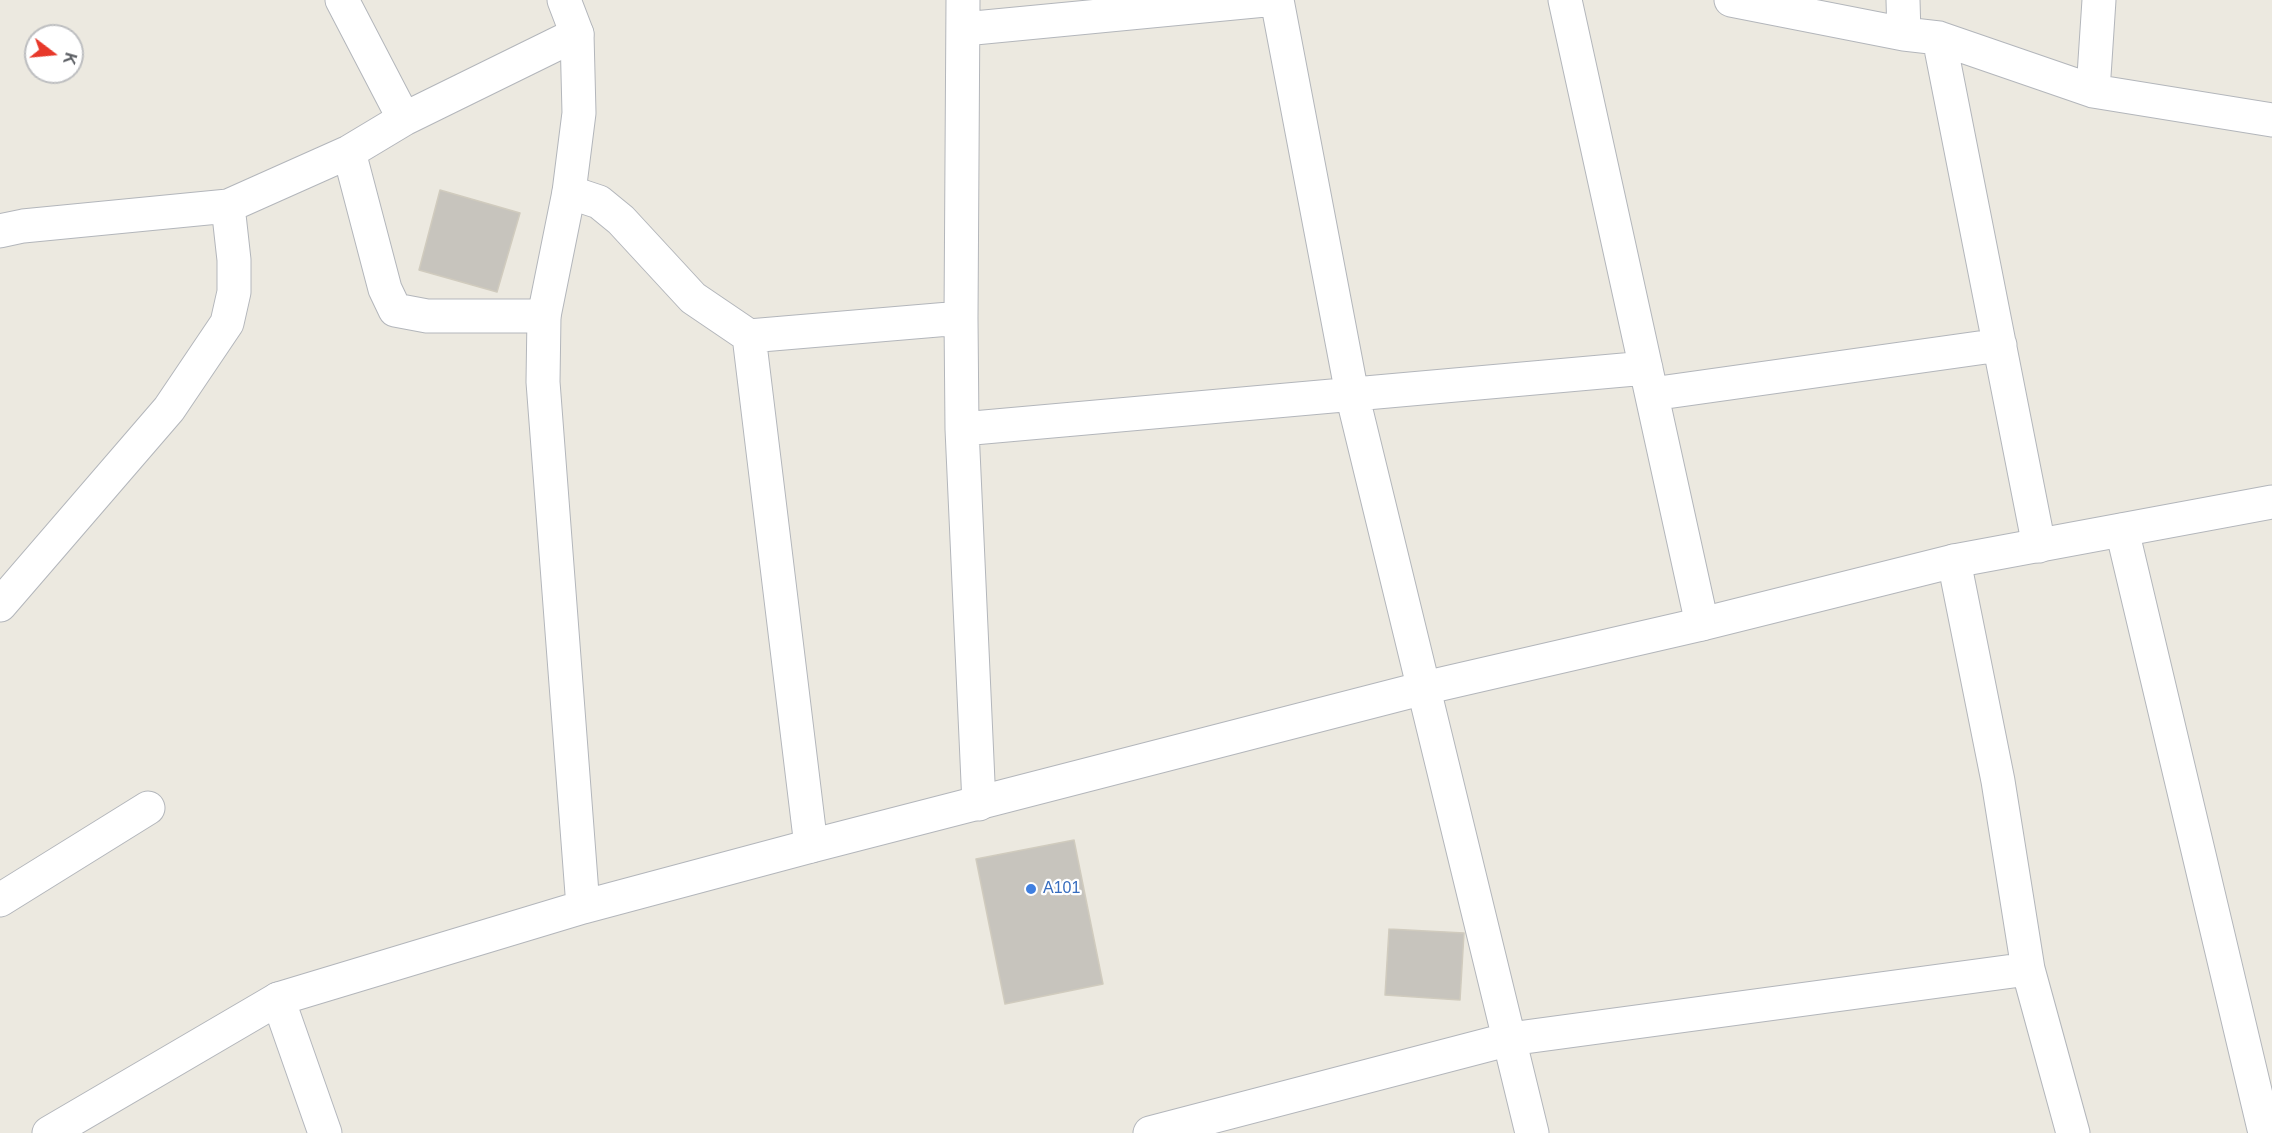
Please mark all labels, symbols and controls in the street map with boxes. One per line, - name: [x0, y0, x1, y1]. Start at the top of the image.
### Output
- north arrow: [24, 24, 84, 84]
- text: K: [60, 51, 80, 66]
- place label: A101: [1043, 879, 1080, 899]
- marker: A101: [1024, 882, 1038, 896]

